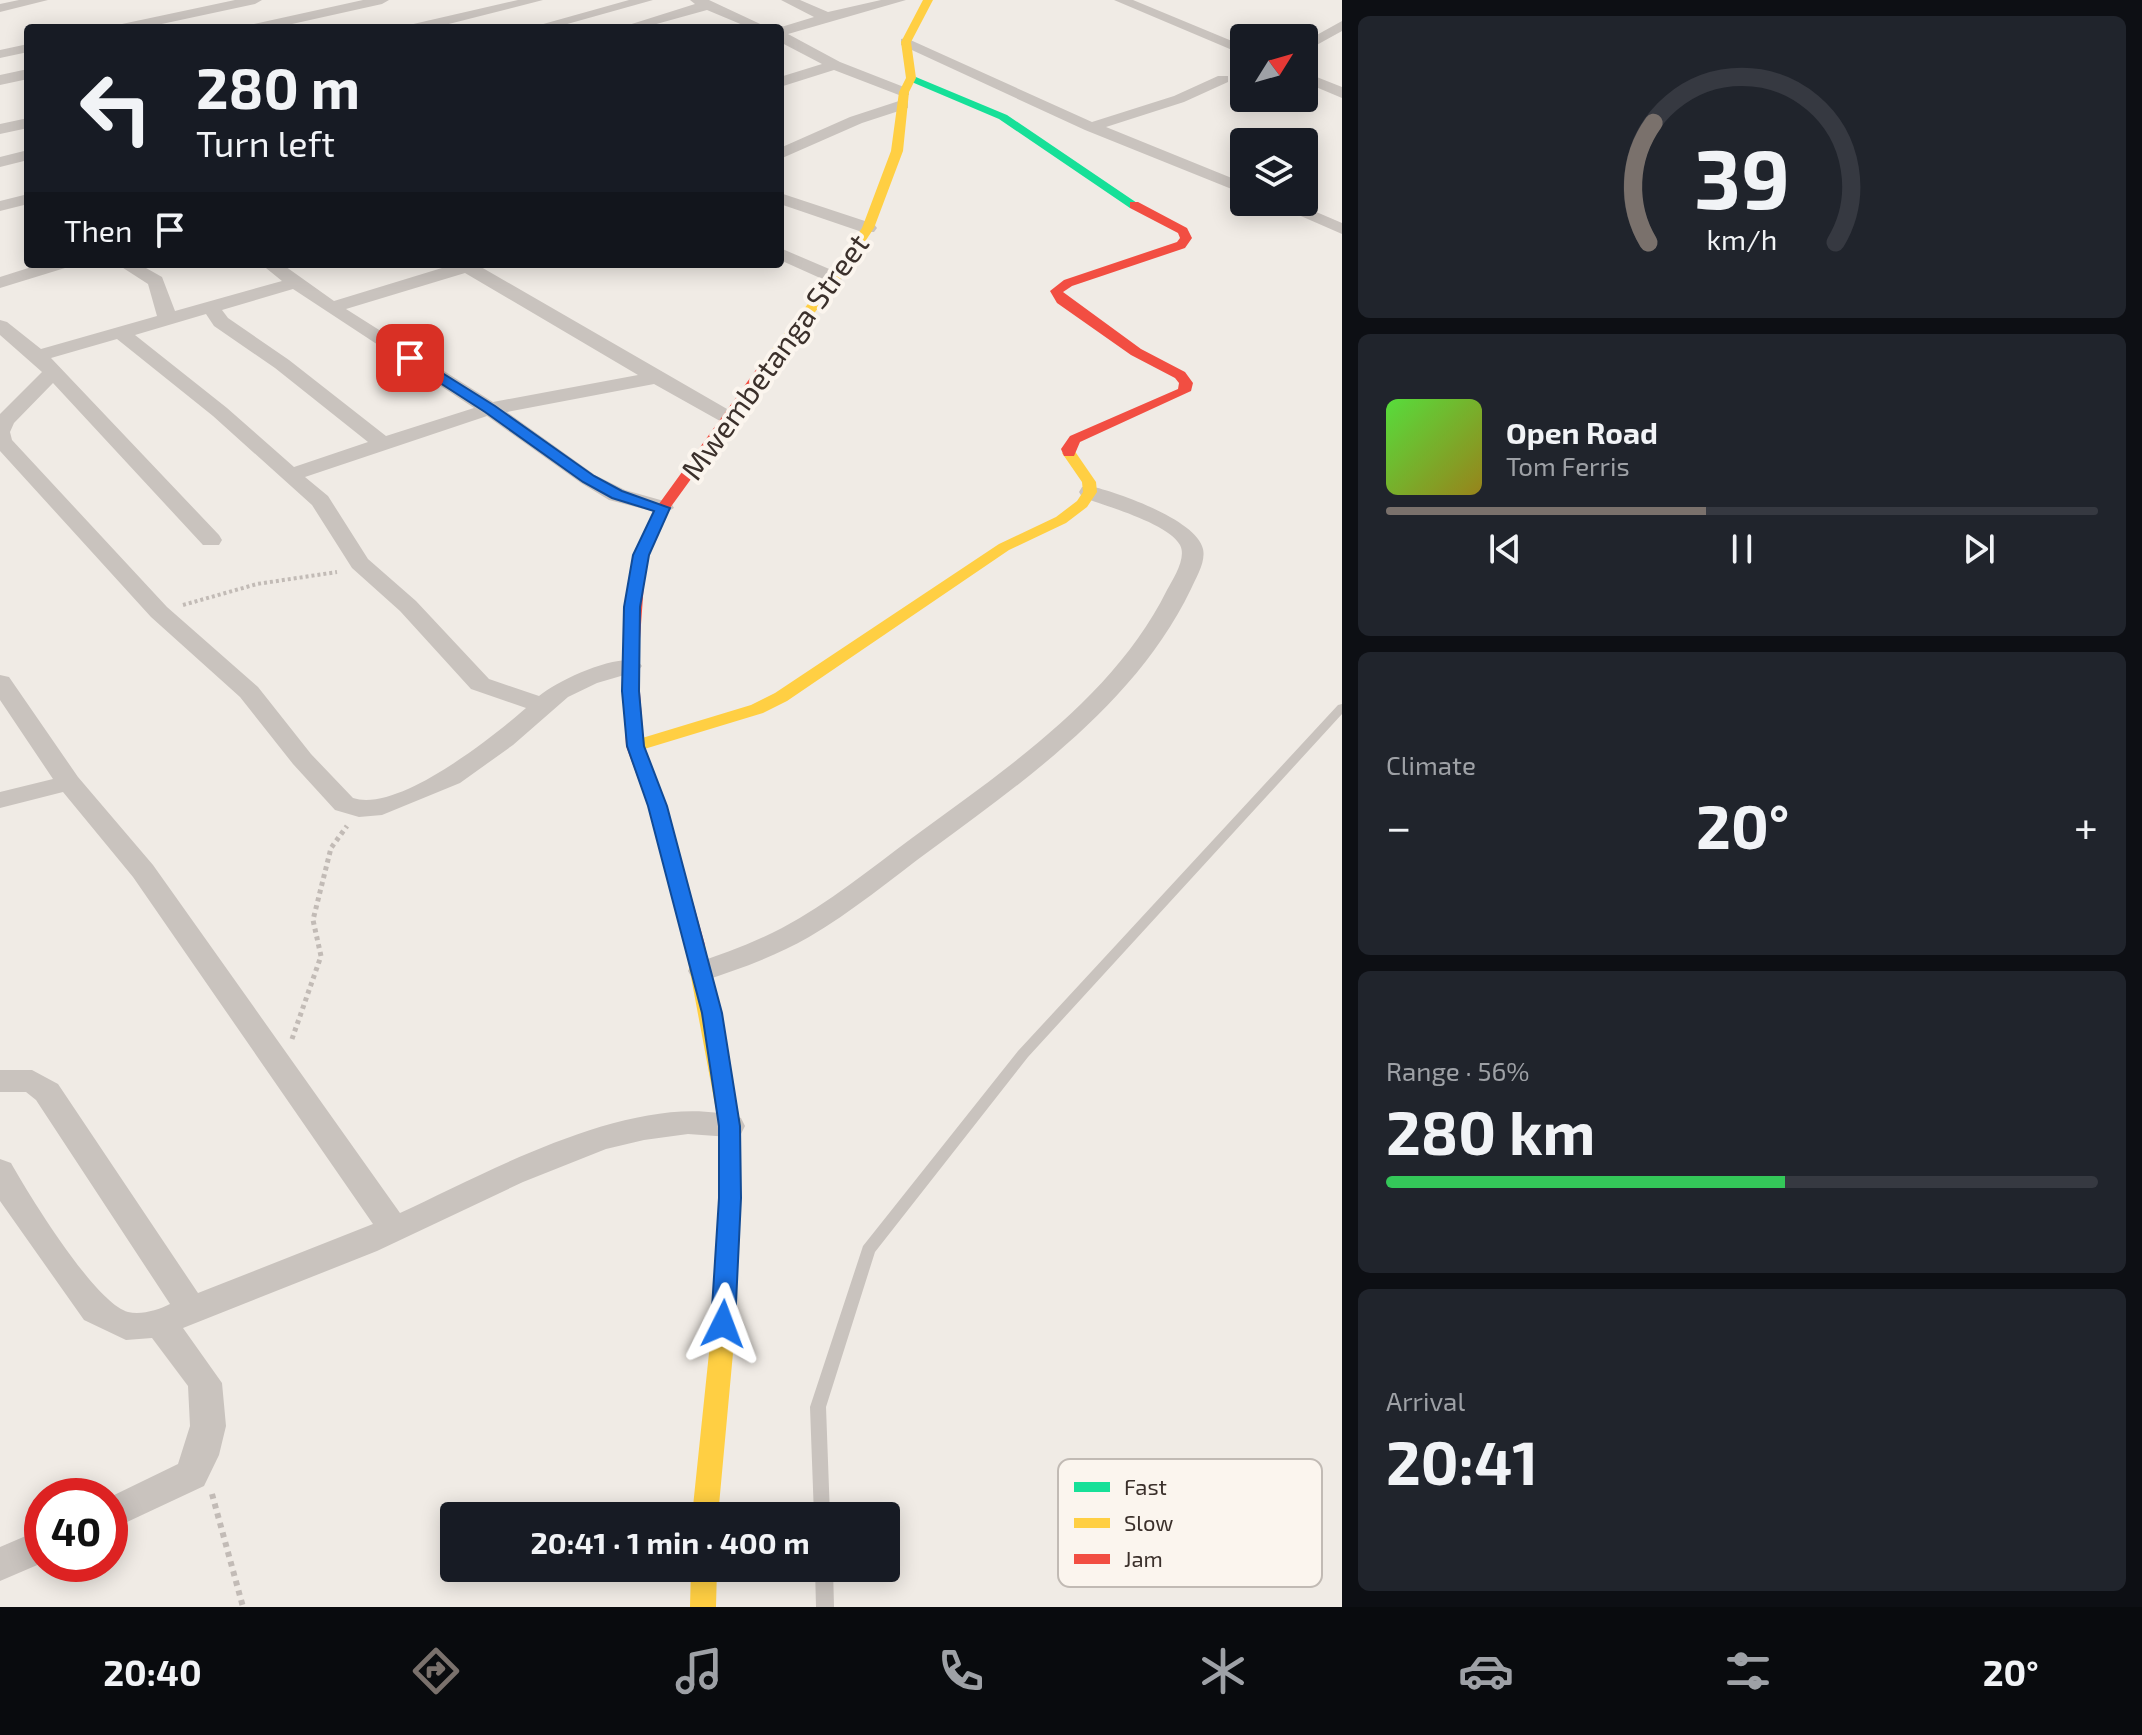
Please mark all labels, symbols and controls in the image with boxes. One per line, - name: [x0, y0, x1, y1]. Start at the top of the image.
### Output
- north arrow: [1230, 24, 1318, 112]
- map controls: [1230, 24, 1318, 216]
- text: 280 m: [196, 53, 360, 120]
- icon: left: [64, 56, 168, 160]
- text: Turn left: [196, 121, 335, 164]
- text: 39: [1694, 126, 1790, 226]
- button: layers: [1230, 128, 1318, 216]
- icon: arrive: [148, 208, 192, 252]
- text: Then: [64, 212, 132, 248]
- text: km/h: [1707, 221, 1777, 256]
- street label: Mwembetanga Street: [673, 226, 875, 486]
- pin: [376, 324, 444, 392]
- icon: arrive: [388, 336, 432, 380]
- text: Open Road: [1506, 414, 1658, 450]
- text: Tom Ferris: [1506, 450, 1630, 481]
- icon: previous: [1483, 527, 1527, 571]
- icon: pause: [1720, 527, 1764, 571]
- icon: next: [1957, 527, 2001, 571]
- text: Climate: [1386, 749, 1476, 780]
- text: 20°: [1696, 789, 1789, 861]
- text: −: [1386, 799, 1412, 852]
- text: +: [2074, 799, 2098, 852]
- text: Range · 56%: [1386, 1055, 1530, 1086]
- text: 280 km: [1386, 1095, 1595, 1167]
- position arrow: [681, 1282, 765, 1366]
- text: Arrival: [1386, 1385, 1465, 1416]
- text: 20:41: [1386, 1425, 1538, 1497]
- legend: [1058, 1459, 1322, 1587]
- text: Fast: [1124, 1473, 1167, 1499]
- speed limit sign: 40: [24, 1478, 128, 1582]
- text: Slow: [1124, 1509, 1173, 1535]
- text: 20:41 · 1 min · 400 m: [530, 1524, 810, 1560]
- text: Jam: [1124, 1545, 1163, 1571]
- icon: directions: [408, 1643, 464, 1699]
- icon: music: [671, 1643, 727, 1699]
- icon: phone: [933, 1643, 989, 1699]
- icon: climate: [1195, 1643, 1251, 1699]
- icon: car: [1458, 1643, 1514, 1699]
- icon: filters: [1720, 1643, 1776, 1699]
- text: 20:40: [103, 1650, 202, 1693]
- text: 20°: [1983, 1650, 2039, 1693]

